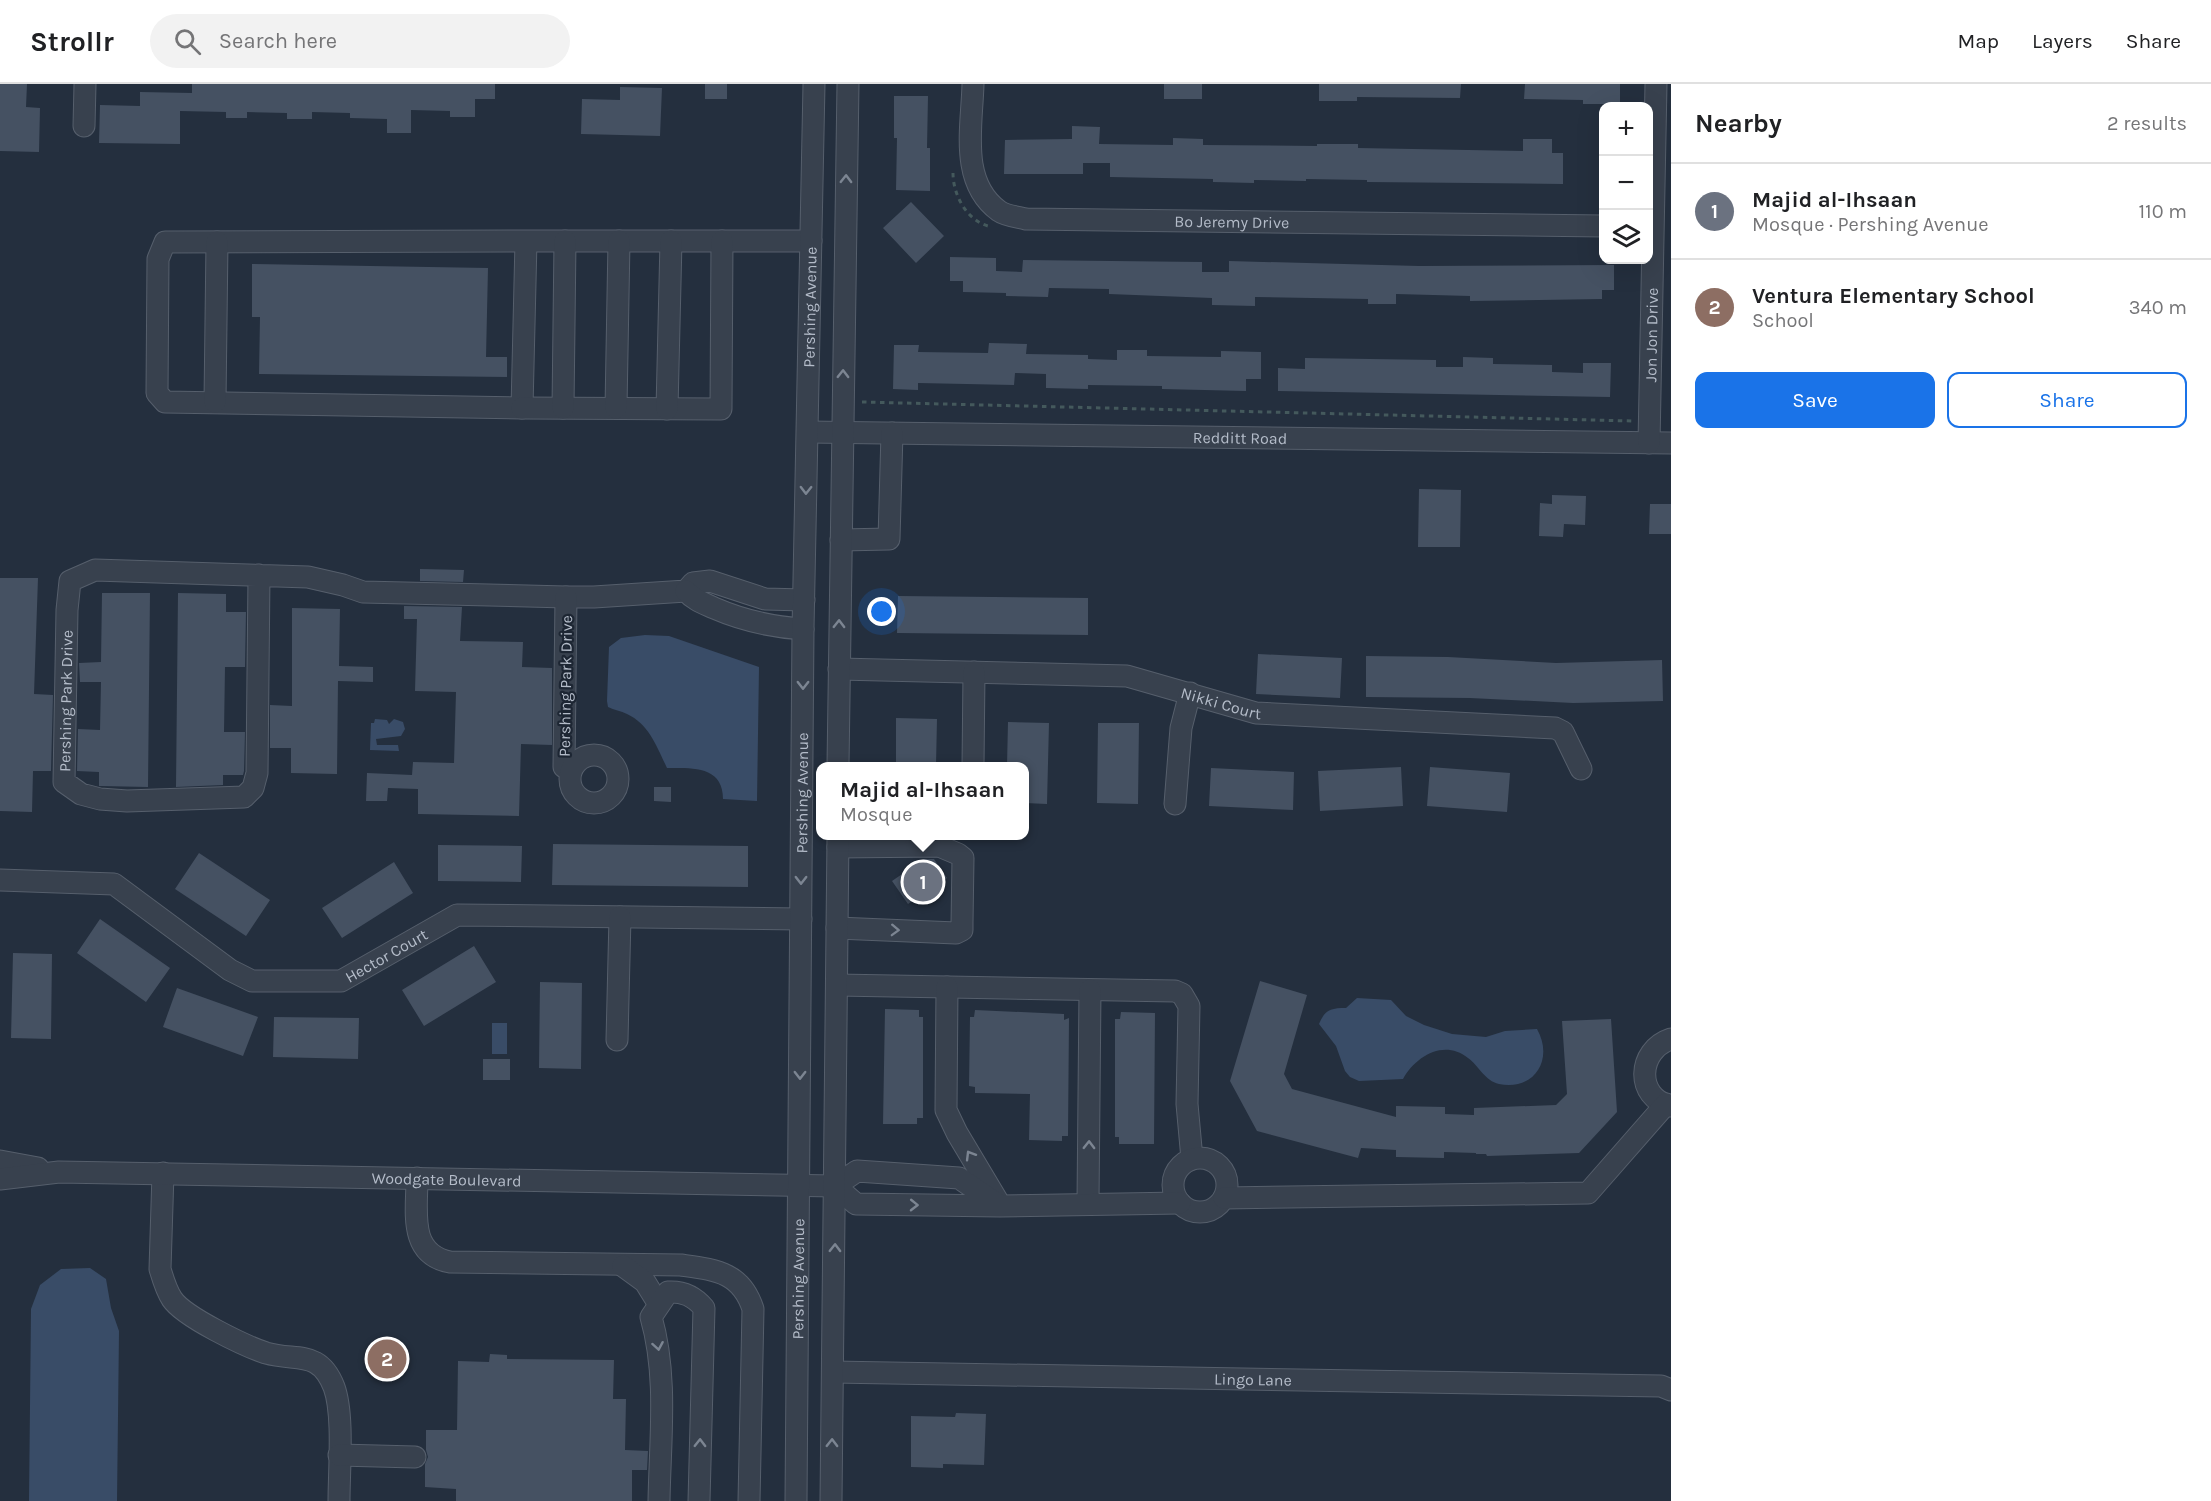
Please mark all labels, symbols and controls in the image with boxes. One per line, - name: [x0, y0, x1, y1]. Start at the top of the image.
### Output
- search box: [150, 14, 570, 68]
- text: Strollr: [30, 25, 114, 58]
- icon: search: [171, 25, 204, 58]
- text: Search here: [219, 28, 337, 54]
- text: Map: [1957, 29, 1999, 53]
- text: Layers: [2032, 29, 2093, 53]
- text: Share: [2126, 29, 2181, 53]
- map controls: [1599, 102, 1653, 264]
- button: +: [1599, 102, 1653, 156]
- text: Nearby: [1695, 108, 1782, 139]
- text: 2 results: [2107, 112, 2187, 135]
- button: −: [1599, 156, 1653, 210]
- one-way arrow: [840, 174, 853, 183]
- text: Majid al-Ihsaan: [1752, 187, 1917, 213]
- text: 1: [1711, 200, 1718, 223]
- text: 110 m: [2138, 200, 2187, 223]
- button: layers: [1599, 210, 1653, 264]
- street label: Bo Jeremy Drive: [1174, 212, 1289, 232]
- text: Mosque · Pershing Avenue: [1752, 213, 1989, 236]
- street label: Pershing Avenue: [799, 246, 821, 368]
- text: Ventura Elementary School: [1752, 283, 2035, 309]
- street label: Jon Jon Drive: [1641, 287, 1662, 383]
- text: 2: [1708, 296, 1721, 319]
- text: 340 m: [2129, 296, 2187, 319]
- text: School: [1752, 309, 1814, 332]
- one-way arrow: [837, 369, 849, 378]
- button: Save: [1695, 372, 1935, 428]
- button: Share: [1947, 372, 2187, 428]
- street label: Redditt Road: [1193, 428, 1287, 448]
- one-way arrow: [800, 486, 813, 495]
- your location: [867, 597, 896, 626]
- street label: Pershing Park Drive: [555, 615, 576, 757]
- one-way arrow: [833, 620, 845, 629]
- street label: Pershing Park Drive: [55, 630, 77, 772]
- one-way arrow: [797, 681, 809, 690]
- street label: Nikki Court: [1179, 683, 1261, 723]
- street label: Pershing Avenue: [792, 732, 812, 854]
- popup: [816, 762, 1029, 840]
- text: Majid al-Ihsaan: [840, 777, 1005, 803]
- text: Mosque: [840, 803, 912, 826]
- pin: 1: [904, 860, 942, 904]
- one-way arrow: [795, 876, 807, 885]
- one-way arrow: [891, 924, 900, 937]
- street label: Hector Court: [342, 925, 431, 987]
- one-way arrow: [794, 1071, 806, 1080]
- one-way arrow: [1083, 1140, 1095, 1149]
- one-way arrow: [966, 1151, 978, 1161]
- street label: Woodgate Boulevard: [371, 1169, 522, 1190]
- one-way arrow: [910, 1199, 919, 1211]
- street label: Pershing Avenue: [788, 1218, 808, 1340]
- one-way arrow: [829, 1243, 841, 1252]
- pin: 2: [368, 1336, 406, 1382]
- one-way arrow: [651, 1341, 664, 1351]
- street label: Lingo Lane: [1214, 1369, 1292, 1390]
- one-way arrow: [694, 1438, 707, 1447]
- one-way arrow: [826, 1438, 838, 1447]

